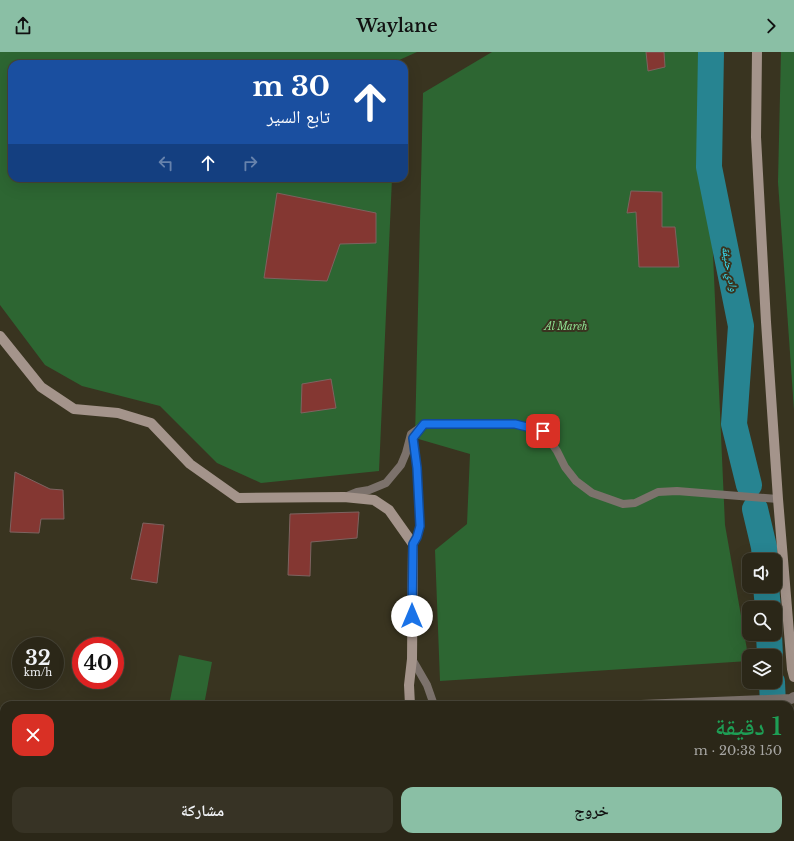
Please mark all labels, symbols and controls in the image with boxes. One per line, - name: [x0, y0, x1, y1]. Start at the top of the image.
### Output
- icon: share: [12, 15, 34, 37]
- text: Waylane: [356, 15, 438, 37]
- icon: forward: [760, 15, 782, 37]
- text: 30 m: [253, 69, 330, 104]
- icon: ahead: [344, 76, 396, 128]
- text: تابع السير: [267, 106, 330, 128]
- icon: left: [155, 152, 177, 174]
- icon: ahead: [197, 152, 219, 174]
- icon: right: [239, 152, 261, 174]
- water label: وادي حنيفة: [717, 245, 741, 293]
- park label: Al Mareh: [542, 320, 588, 333]
- pin: [526, 414, 560, 448]
- icon: arrive: [532, 420, 554, 442]
- map controls: [742, 553, 782, 689]
- button: sound: [742, 553, 782, 593]
- position arrow: [391, 595, 433, 637]
- button: search: [742, 601, 782, 641]
- speed limit sign: 40: [72, 637, 124, 689]
- text: 32: [25, 646, 51, 670]
- button: layers: [742, 649, 782, 689]
- text: km/h: [24, 666, 52, 679]
- text: 1 دقيقة: [715, 712, 782, 741]
- button: close: [12, 714, 54, 756]
- text: 150 m · 20:38: [694, 742, 782, 759]
- button: مشاركة: [12, 787, 393, 833]
- button: خروج: [401, 787, 782, 833]

